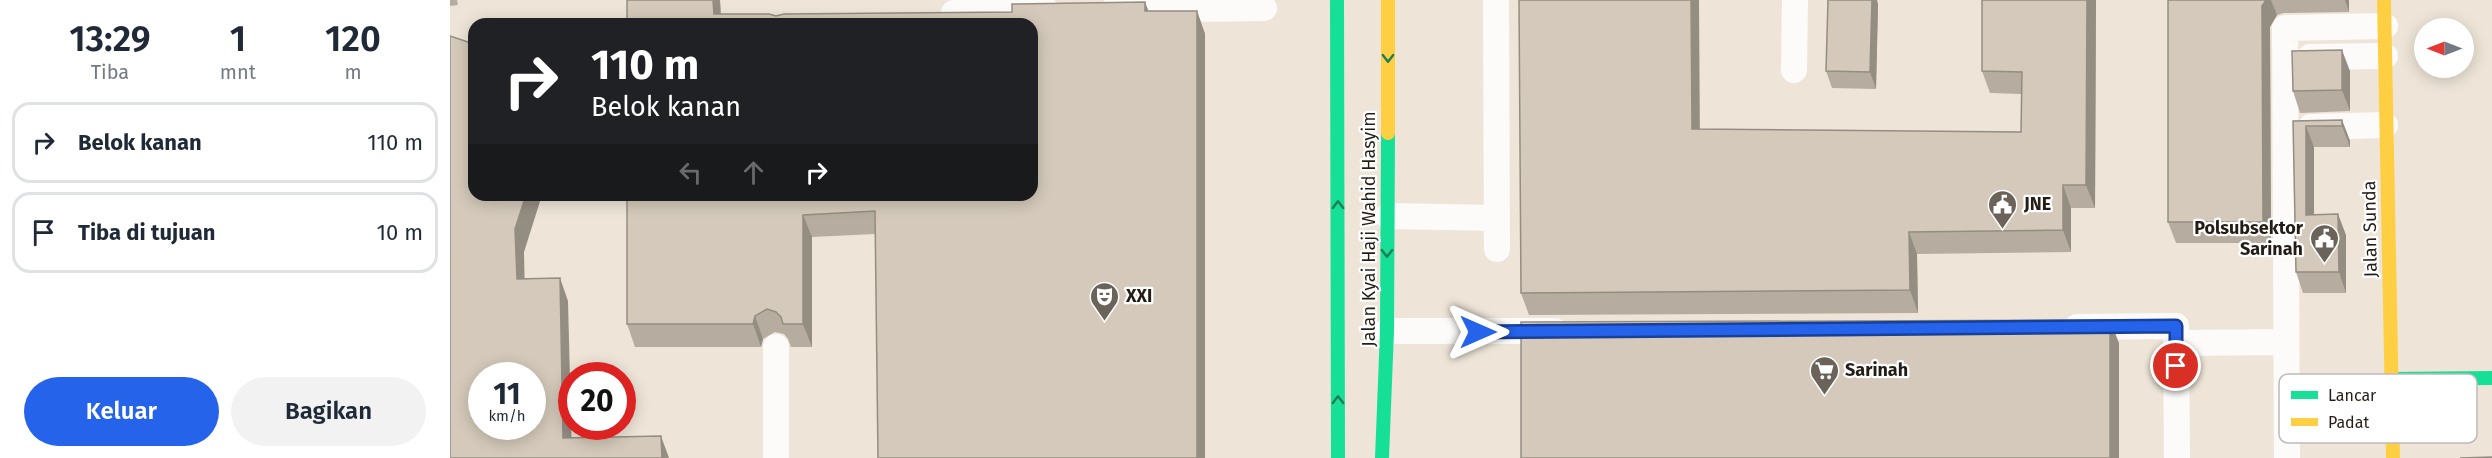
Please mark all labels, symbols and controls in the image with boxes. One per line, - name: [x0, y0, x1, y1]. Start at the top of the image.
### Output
- text: 13:29: [69, 17, 151, 61]
- text: 1: [230, 17, 246, 61]
- text: 120: [325, 17, 381, 61]
- north arrow: [2414, 18, 2474, 78]
- map controls: [2414, 18, 2474, 78]
- text: 110 m: [591, 40, 699, 90]
- icon: right: [492, 42, 570, 120]
- one-way arrow: [1382, 54, 1394, 63]
- text: Tiba: [91, 60, 129, 84]
- text: mnt: [220, 60, 256, 84]
- text: m: [344, 60, 362, 84]
- text: Belok kanan: [591, 91, 741, 123]
- street label: Jalan Kyai Haji Wahid Hasyim: [1358, 111, 1380, 347]
- icon: right: [27, 126, 60, 159]
- text: Belok kanan: [78, 129, 202, 156]
- text: 110 m: [367, 129, 423, 156]
- icon: left: [674, 156, 707, 189]
- icon: ahead: [737, 156, 770, 189]
- icon: right: [800, 156, 833, 189]
- street label: Jalan Sunda: [2358, 180, 2382, 278]
- public building icon: JNE: [1987, 188, 2019, 230]
- place label: JNE: [2023, 193, 2051, 215]
- one-way arrow: [1332, 200, 1344, 209]
- icon: arrive: [27, 216, 60, 249]
- place label: Polsubsektor Sarinah: [2194, 217, 2304, 260]
- text: Tiba di tujuan: [78, 219, 215, 246]
- text: 10 m: [377, 219, 423, 246]
- public building icon: Polsubsektor Sarinah: [2308, 222, 2340, 264]
- one-way arrow: [1381, 249, 1393, 258]
- theatre icon: XXI: [1089, 280, 1121, 322]
- place label: XXI: [1125, 285, 1152, 307]
- position arrow: [1446, 300, 1510, 364]
- pin: [2150, 340, 2201, 391]
- icon: arrive: [2159, 349, 2192, 382]
- supermarket icon: Sarinah: [1808, 354, 1840, 396]
- place label: Sarinah: [1845, 359, 1908, 381]
- speed limit sign: 20: [558, 362, 636, 440]
- legend: [2279, 374, 2477, 443]
- text: 11: [493, 376, 521, 412]
- button: Keluar: [24, 377, 219, 446]
- button: Bagikan: [231, 377, 426, 446]
- text: Lancar: [2328, 386, 2377, 405]
- one-way arrow: [1332, 395, 1344, 404]
- text: km/h: [488, 407, 526, 425]
- text: Padat: [2328, 413, 2369, 432]

